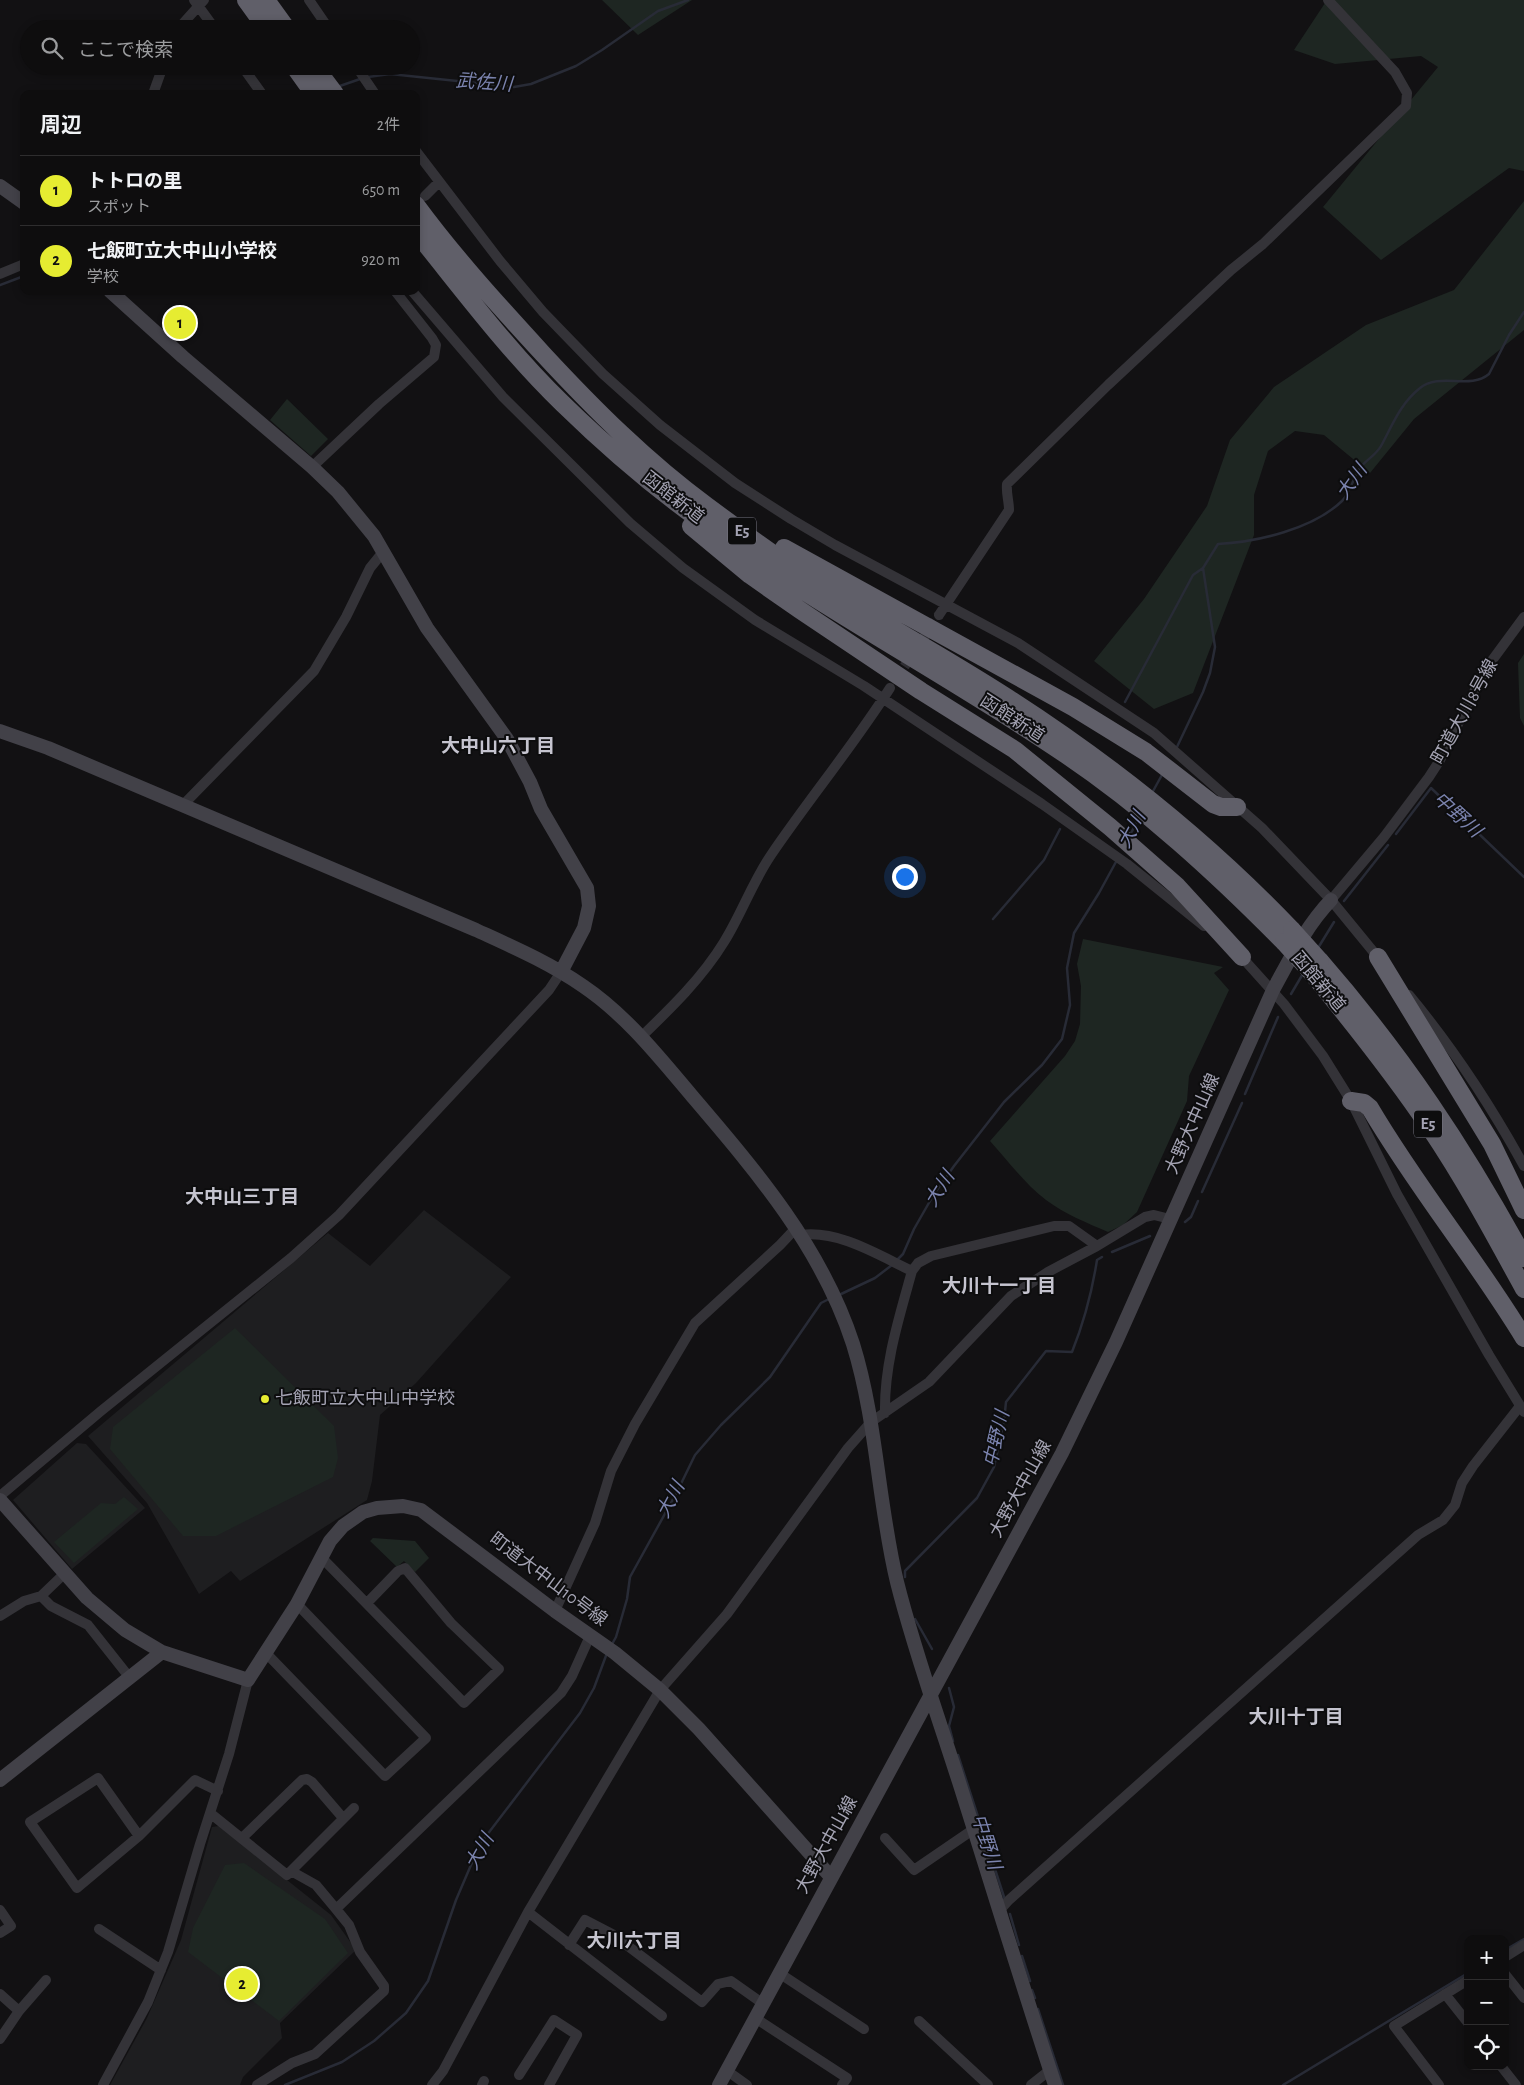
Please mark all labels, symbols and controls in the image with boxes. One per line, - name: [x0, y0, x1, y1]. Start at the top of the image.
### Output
- search box: [20, 20, 420, 75]
- icon: search: [38, 34, 66, 62]
- text: ここで検索: [78, 41, 173, 60]
- water label: 武佐川: [455, 71, 515, 95]
- text: 周辺: [40, 115, 82, 136]
- text: 2件: [377, 117, 400, 133]
- text: トトロの里: [87, 172, 182, 191]
- text: 1: [53, 182, 59, 198]
- text: 650 m: [362, 182, 400, 198]
- text: スポット: [87, 199, 151, 215]
- text: 七飯町立大中山小学校: [87, 242, 277, 261]
- text: 2: [52, 252, 60, 268]
- text: 920 m: [361, 252, 400, 268]
- text: 学校: [87, 269, 119, 285]
- pin: 1: [164, 304, 196, 342]
- water label: 大川: [1332, 459, 1372, 503]
- street label: 函館新道: [639, 467, 708, 527]
- road number: E5: [728, 518, 756, 544]
- street label: 町道大川8号線: [1427, 656, 1501, 767]
- street label: 函館新道: [977, 690, 1048, 746]
- district label: 大中山六丁目: [441, 736, 555, 756]
- water label: 中野川: [1429, 788, 1487, 842]
- water label: 大川: [1114, 807, 1150, 851]
- your location: [892, 864, 918, 890]
- street label: 函館新道: [1288, 947, 1350, 1015]
- street label: 大野大中山線: [1161, 1070, 1223, 1177]
- road number: E5: [1414, 1110, 1442, 1138]
- water label: 大川: [921, 1166, 959, 1210]
- district label: 大中山三丁目: [185, 1187, 299, 1207]
- district label: 大川十一丁目: [942, 1276, 1056, 1296]
- place label: 七飯町立大中山中学校: [275, 1388, 455, 1408]
- marker: 七飯町立大中山中学校: [259, 1393, 271, 1405]
- water label: 中野川: [980, 1407, 1013, 1469]
- street label: 大野大中山線: [985, 1436, 1055, 1541]
- water label: 大川: [653, 1477, 689, 1521]
- street label: 町道大中山10号線: [486, 1529, 611, 1630]
- district label: 大川十丁目: [1248, 1707, 1344, 1727]
- street label: 大野大中山線: [791, 1792, 861, 1897]
- water label: 中野川: [968, 1812, 1005, 1874]
- water label: 大川: [462, 1829, 498, 1873]
- district label: 大川六丁目: [586, 1931, 682, 1951]
- map controls: [1464, 1935, 1509, 2070]
- button: +: [1464, 1935, 1509, 1980]
- pin: 2: [226, 1965, 258, 2003]
- button: −: [1464, 1980, 1509, 2025]
- button: locate: [1464, 2025, 1509, 2070]

